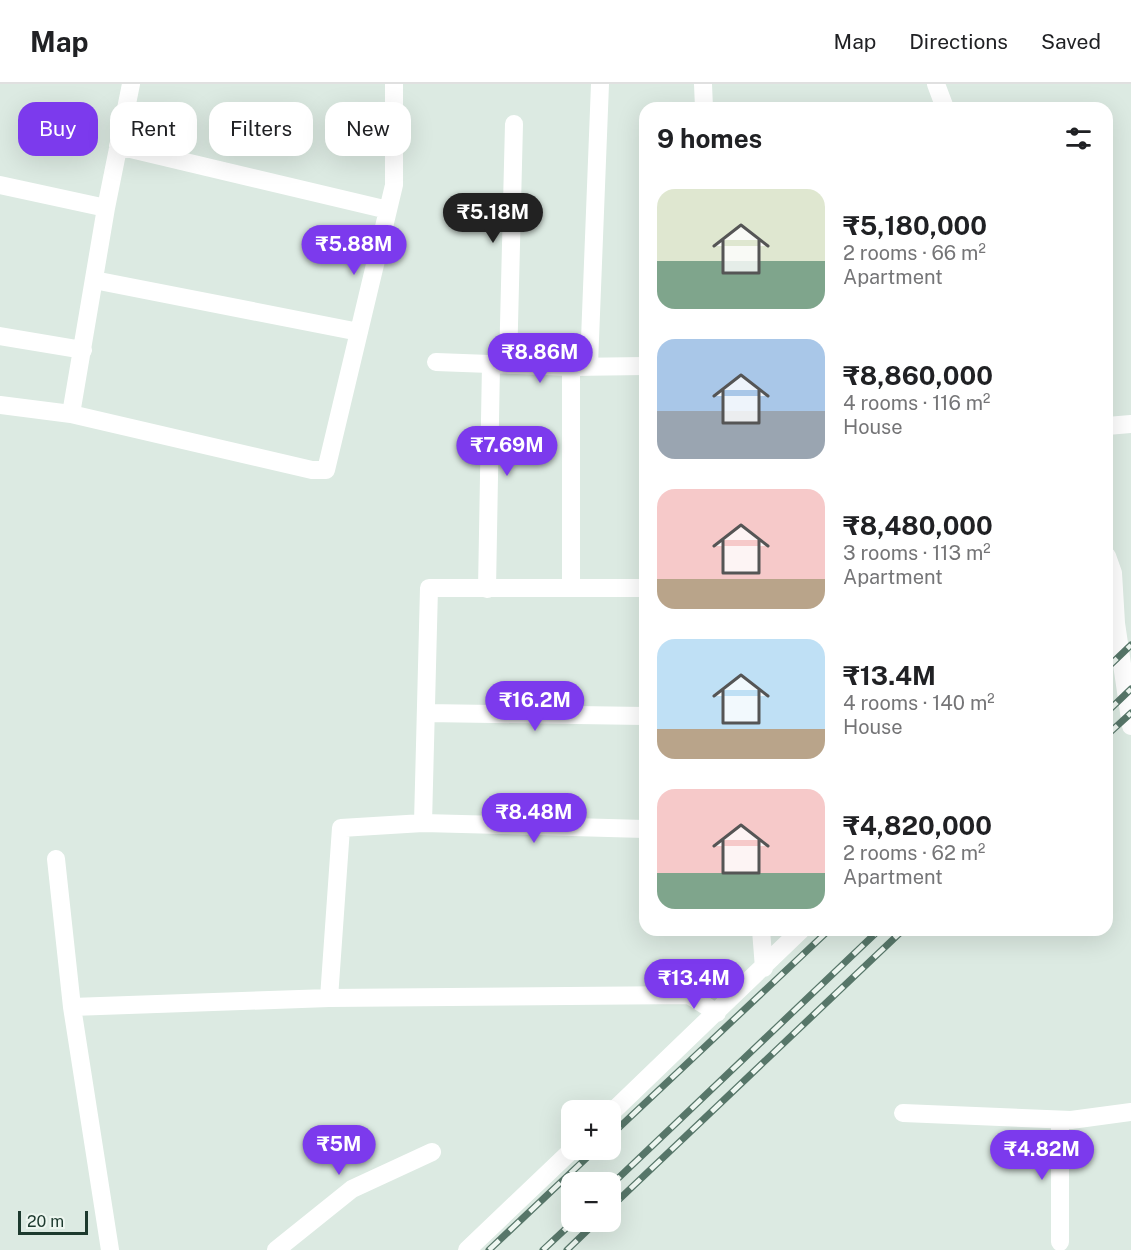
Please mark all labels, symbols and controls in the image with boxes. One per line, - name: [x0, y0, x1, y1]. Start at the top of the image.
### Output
- text: Map: [30, 25, 89, 58]
- text: Map: [834, 29, 876, 54]
- text: Directions: [909, 29, 1008, 54]
- text: Saved: [1041, 29, 1101, 54]
- chip: Buy: [18, 102, 98, 156]
- chip: Rent: [110, 102, 197, 156]
- chip: Filters: [209, 102, 313, 156]
- chip: New: [325, 102, 411, 156]
- icon: filters: [1062, 122, 1095, 155]
- text: 9 homes: [657, 123, 762, 154]
- pin: ₹5.18M: [444, 193, 542, 244]
- text: ₹5.18M: [457, 200, 529, 224]
- text: ₹5,180,000: [843, 210, 987, 241]
- icon: home: [705, 213, 777, 285]
- pin: ₹5.88M: [305, 225, 403, 276]
- text: ₹5.88M: [316, 232, 392, 256]
- text: 2 rooms · 66 m²: [843, 241, 986, 265]
- text: Apartment: [843, 265, 943, 289]
- pin: ₹8.86M: [491, 333, 589, 384]
- text: ₹8.86M: [502, 340, 578, 364]
- text: ₹8,860,000: [843, 360, 993, 391]
- icon: home: [705, 363, 777, 435]
- text: 4 rooms · 116 m²: [843, 391, 990, 415]
- text: House: [843, 415, 903, 439]
- pin: ₹7.69M: [458, 426, 556, 477]
- text: ₹7.69M: [470, 433, 544, 457]
- text: ₹8,480,000: [843, 510, 993, 541]
- icon: home: [705, 513, 777, 585]
- text: 3 rooms · 113 m²: [843, 541, 991, 565]
- text: Apartment: [843, 565, 943, 589]
- text: ₹13.4M: [843, 660, 936, 691]
- icon: home: [705, 663, 777, 735]
- pin: ₹16.2M: [486, 681, 584, 732]
- text: ₹16.2M: [499, 688, 571, 712]
- text: 4 rooms · 140 m²: [843, 691, 995, 715]
- text: House: [843, 715, 903, 739]
- pin: ₹8.48M: [485, 793, 583, 844]
- text: ₹8.48M: [496, 800, 572, 824]
- text: ₹4,820,000: [843, 810, 992, 841]
- icon: home: [705, 813, 777, 885]
- text: 2 rooms · 62 m²: [843, 841, 985, 865]
- text: Apartment: [843, 865, 943, 889]
- pin: ₹13.4M: [645, 959, 743, 1010]
- text: ₹13.4M: [658, 966, 730, 990]
- map controls: [561, 1100, 621, 1232]
- button: +: [561, 1100, 621, 1160]
- pin: ₹5M: [310, 1125, 368, 1176]
- pin: ₹4.82M: [993, 1130, 1091, 1181]
- text: ₹5M: [317, 1132, 361, 1156]
- text: ₹4.82M: [1004, 1137, 1080, 1161]
- button: −: [561, 1172, 621, 1232]
- scale bar: [18, 1208, 88, 1236]
- text: 20 m: [27, 1212, 64, 1231]

